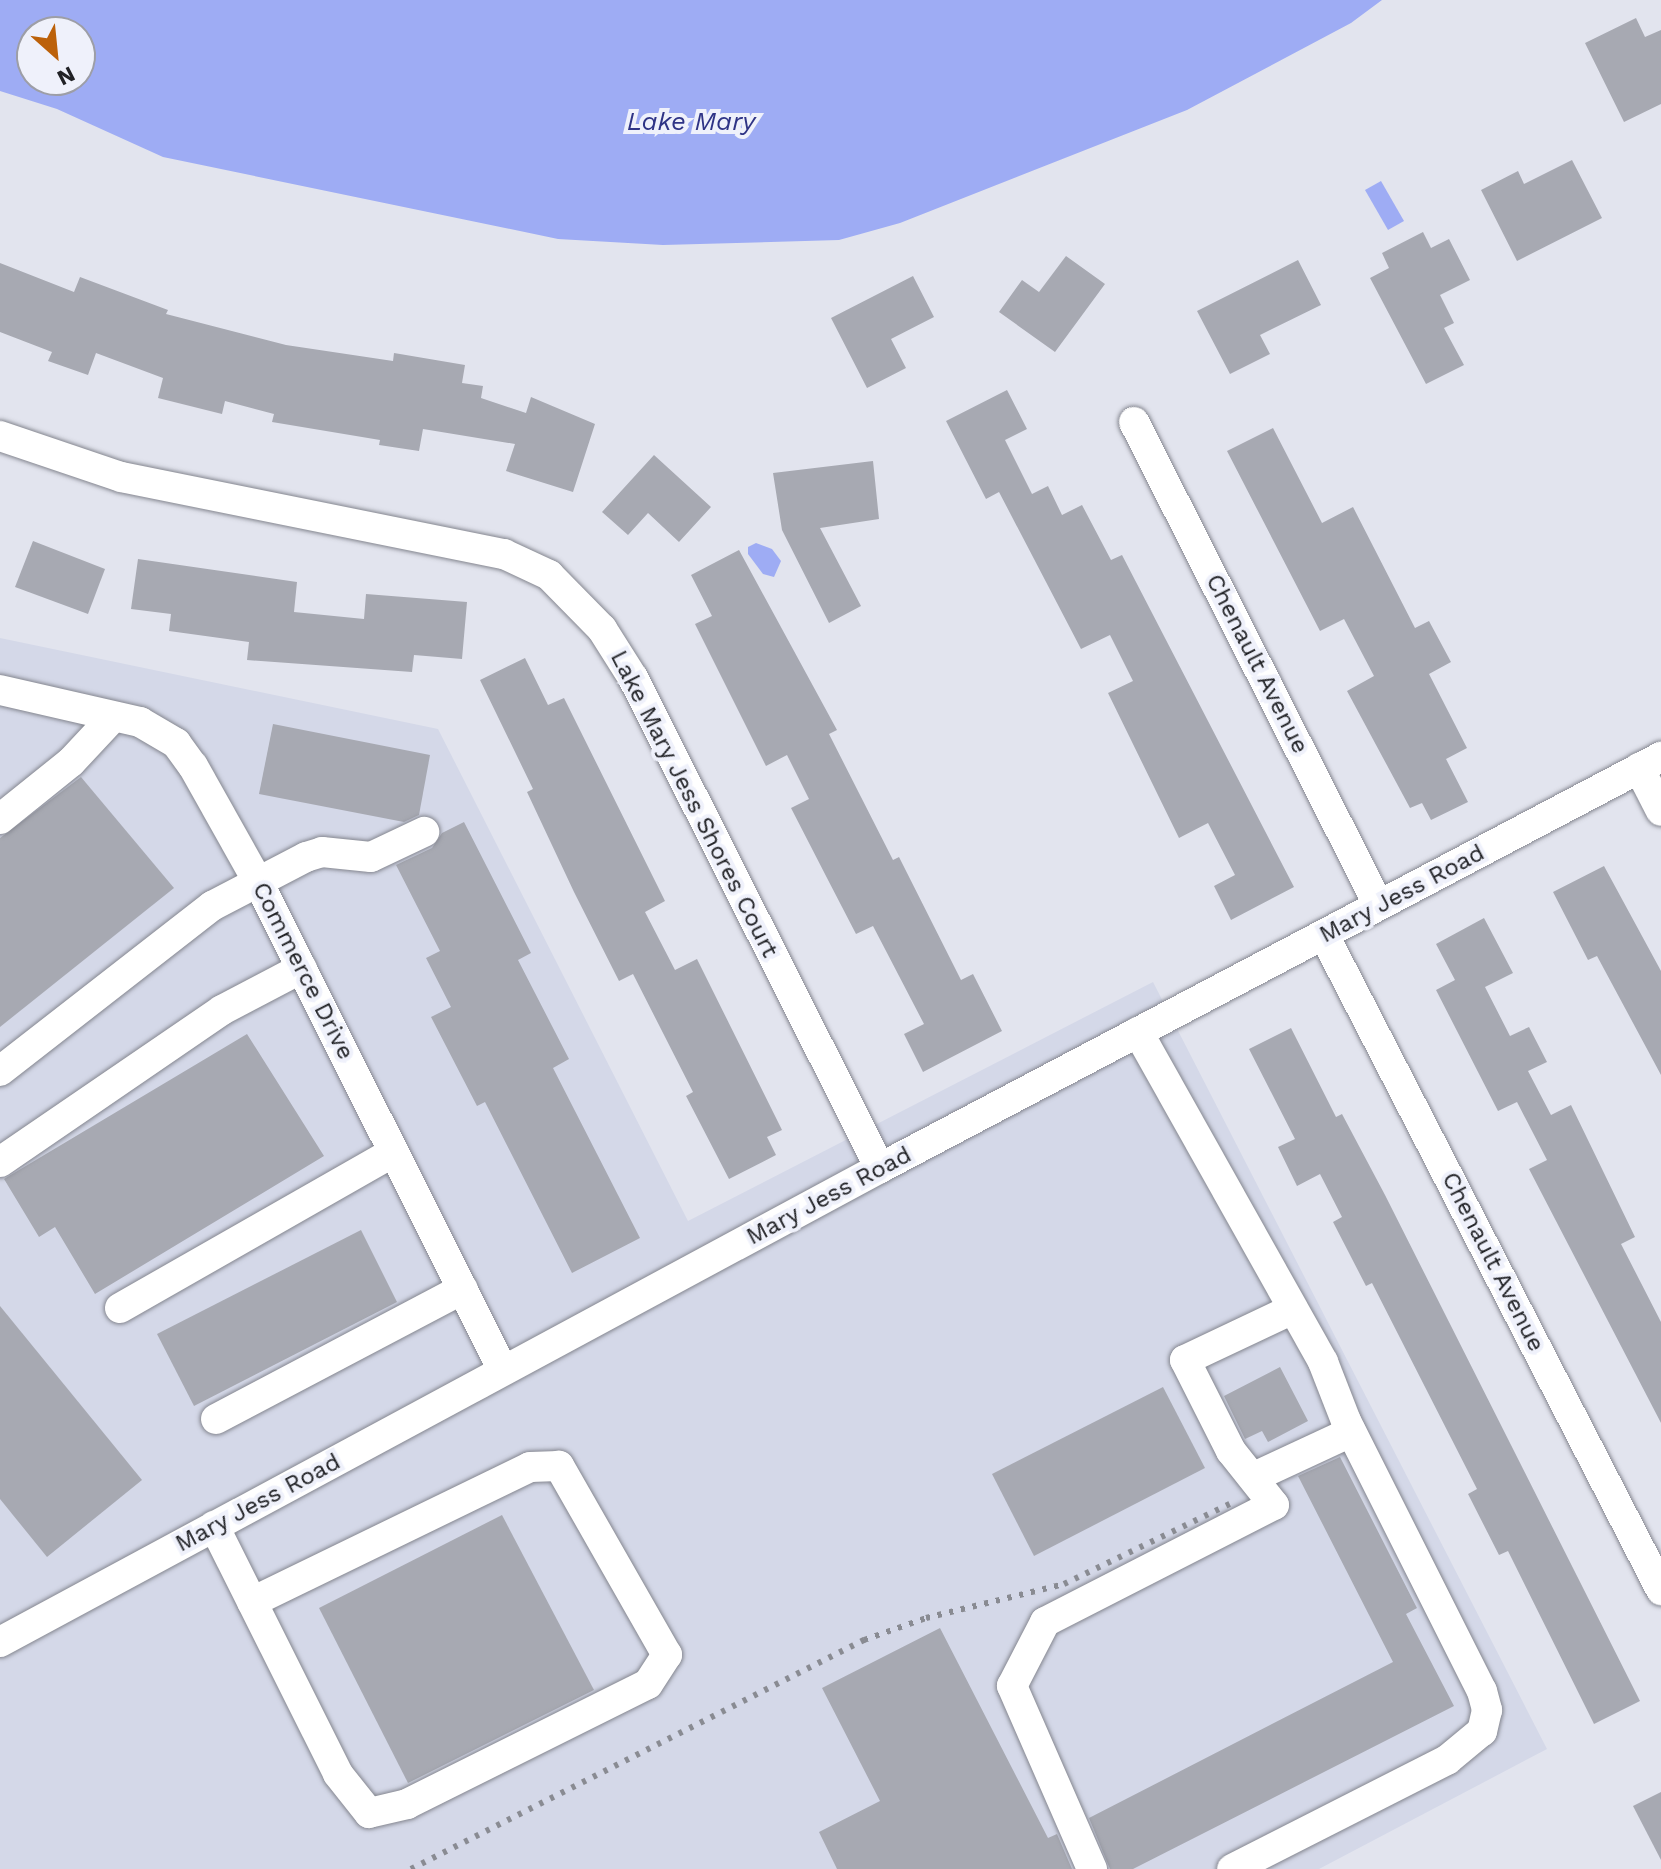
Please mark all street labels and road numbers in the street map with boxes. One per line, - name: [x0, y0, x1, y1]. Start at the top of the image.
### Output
- street label: Chenault Avenue: [1199, 569, 1315, 759]
- street label: Lake Mary Jess Shores Court: [604, 645, 784, 963]
- street label: Mary Jess Road: [1314, 838, 1490, 950]
- street label: Commerce Drive: [246, 878, 360, 1064]
- street label: Mary Jess Road: [741, 1140, 917, 1252]
- street label: Chenault Avenue: [1435, 1167, 1551, 1357]
- street label: Mary Jess Road: [170, 1447, 346, 1559]

